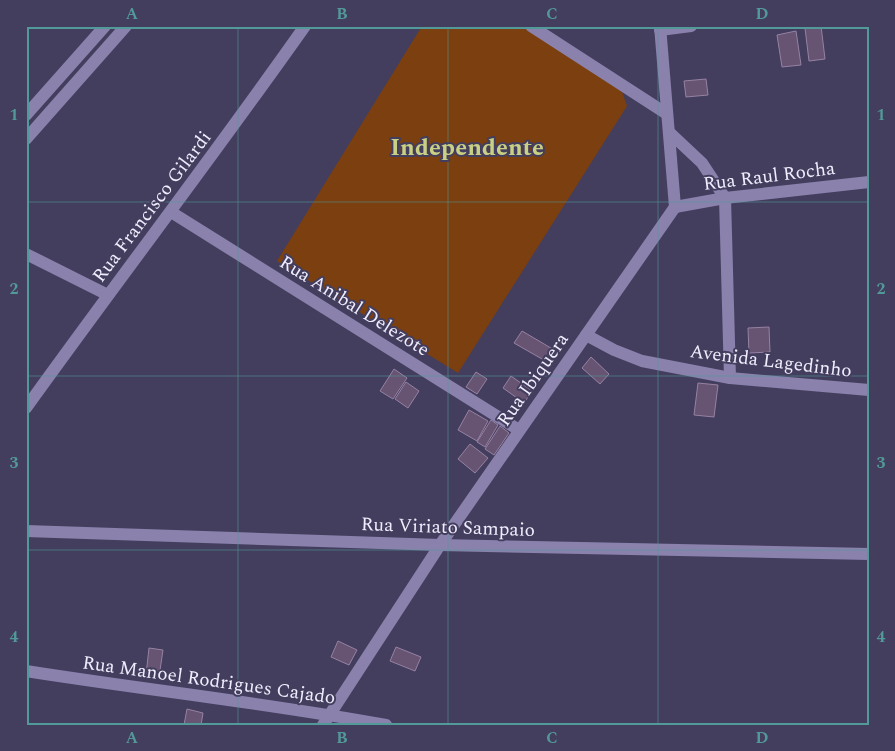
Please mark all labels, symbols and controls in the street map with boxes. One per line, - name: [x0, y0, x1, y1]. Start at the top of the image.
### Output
- text: A: [126, 2, 139, 26]
- text: B: [336, 2, 348, 26]
- text: C: [546, 2, 558, 26]
- text: D: [756, 2, 769, 26]
- text: 1: [10, 103, 18, 127]
- text: 1: [877, 103, 885, 127]
- street label: Rua Francisco Gilardi: [85, 125, 219, 289]
- district label: Independente: [390, 130, 544, 166]
- street label: Rua Raul Rocha: [702, 154, 837, 199]
- street label: Rua Anibal Delezote: [273, 248, 435, 364]
- text: 2: [10, 277, 19, 301]
- text: 2: [877, 277, 886, 301]
- street label: Rua Ibiquera: [490, 326, 577, 433]
- street label: Avenida Lagedinho: [688, 337, 853, 386]
- text: 3: [10, 451, 19, 475]
- text: 3: [877, 451, 886, 475]
- street label: Rua Viriato Sampaio: [360, 510, 536, 545]
- text: 4: [10, 625, 19, 649]
- text: 4: [877, 625, 886, 649]
- street label: Rua Manoel Rodrigues Cajado: [80, 648, 337, 713]
- text: A: [126, 726, 139, 750]
- text: B: [336, 726, 348, 750]
- text: C: [546, 726, 558, 750]
- text: D: [756, 726, 769, 750]

